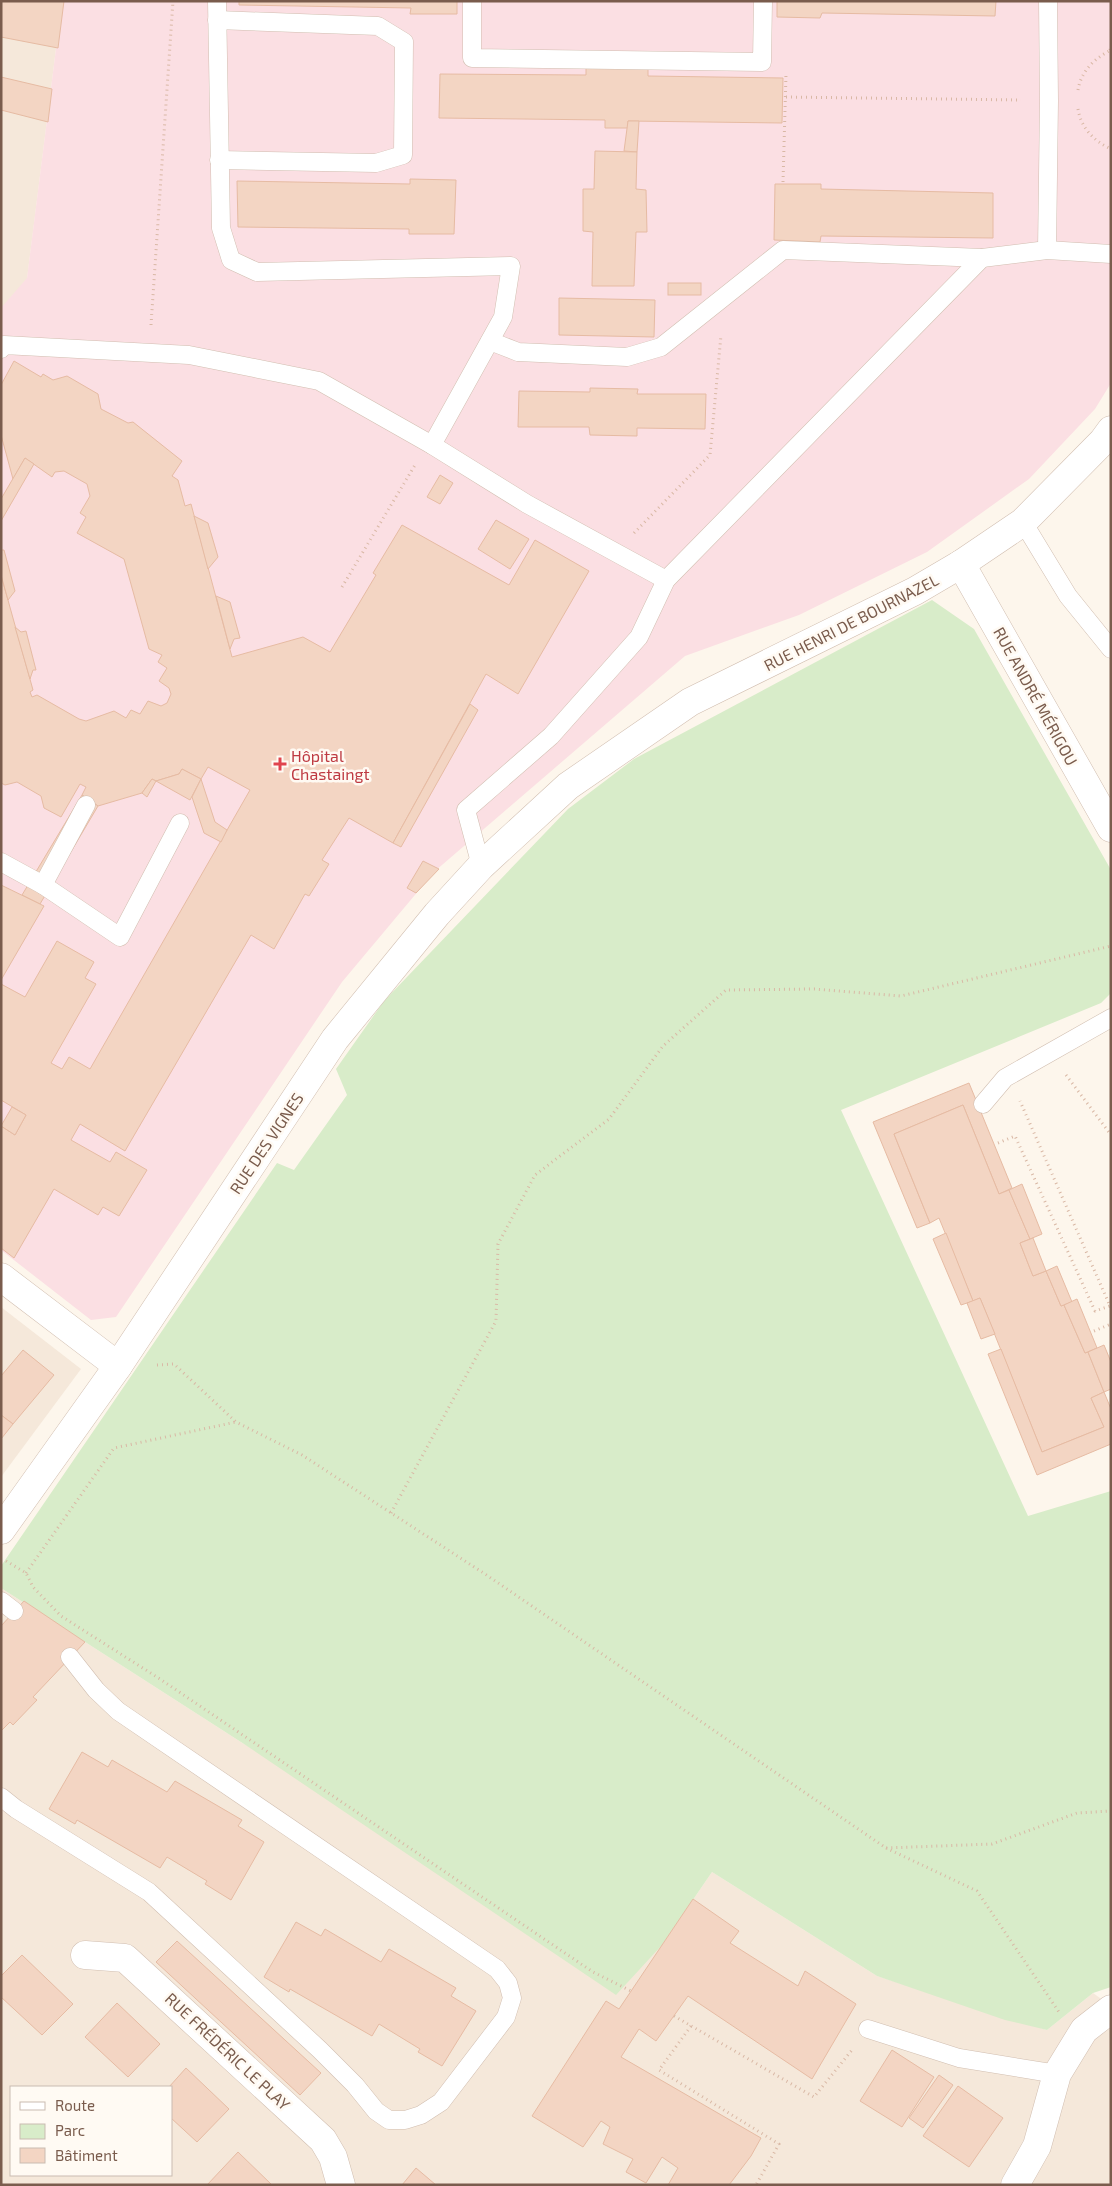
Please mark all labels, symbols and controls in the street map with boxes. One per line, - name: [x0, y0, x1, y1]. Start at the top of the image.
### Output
- street label: RUE HENRI DE BOURNAZEL: [761, 570, 941, 674]
- street label: RUE ANDRÉ MÉRIGOU: [990, 623, 1082, 769]
- place label: Hôpital Chastaingt: [291, 746, 370, 783]
- marker: Hôpital Chastaingt: [273, 757, 287, 771]
- street label: RUE DES VIGNES: [225, 1089, 307, 1197]
- street label: RUE FRÉDÉRIC LE PLAY: [162, 1988, 294, 2114]
- legend: [10, 2086, 172, 2176]
- text: Route: [55, 2096, 95, 2114]
- text: Parc: [55, 2121, 85, 2139]
- text: Bâtiment: [55, 2146, 118, 2164]

